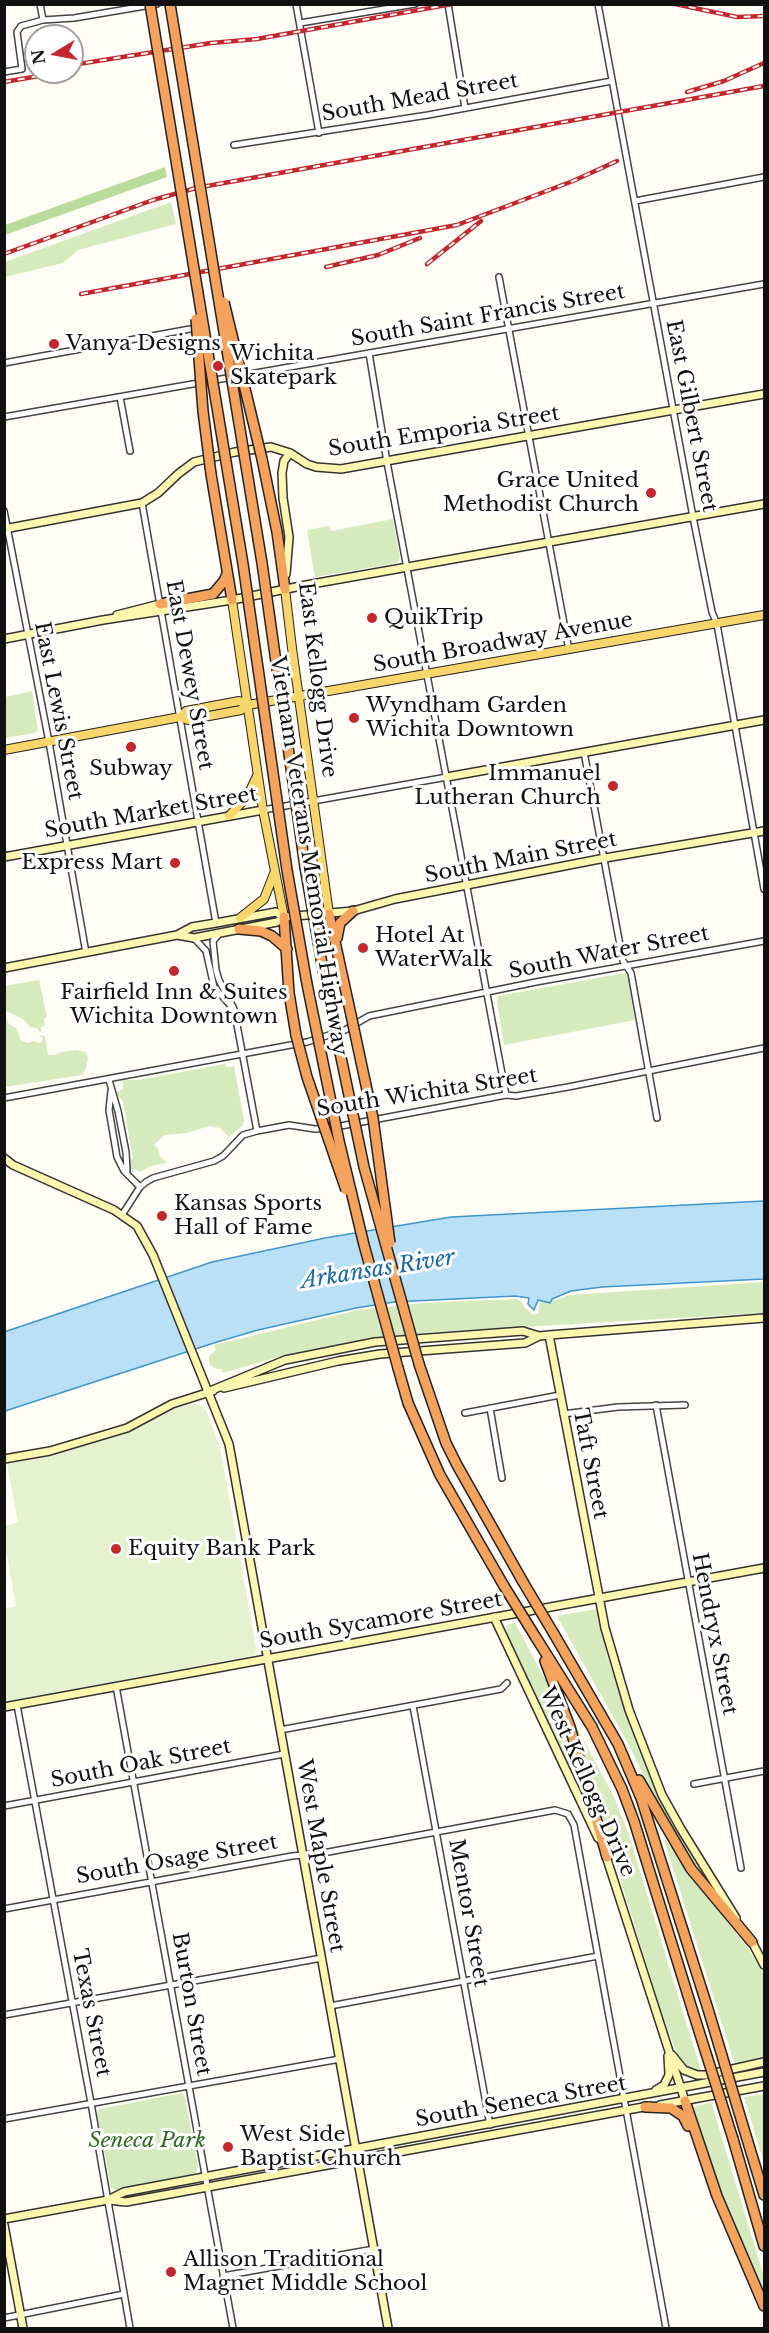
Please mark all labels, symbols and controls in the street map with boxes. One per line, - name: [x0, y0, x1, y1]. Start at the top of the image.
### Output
- north arrow: [24, 24, 84, 84]
- text: N: [27, 48, 49, 66]
- street label: South Mead Street: [320, 68, 520, 128]
- street label: South Saint Francis Street: [349, 279, 627, 353]
- street label: East Gilbert Street: [660, 318, 722, 514]
- place label: Vanya Designs: [66, 331, 221, 357]
- marker: Vanya Designs: [47, 337, 61, 351]
- place label: Wichita Skatepark: [230, 341, 337, 391]
- marker: Wichita Skatepark: [211, 359, 225, 373]
- street label: South Emporia Street: [327, 401, 561, 463]
- place label: Grace United Methodist Church: [443, 468, 639, 518]
- marker: Grace United Methodist Church: [644, 486, 658, 500]
- street label: East Dewey Street: [160, 578, 218, 772]
- street label: East Kellogg Drive: [292, 581, 342, 779]
- place label: QuikTrip: [384, 605, 483, 631]
- street label: South Broadway Avenue: [371, 608, 635, 678]
- marker: QuikTrip: [365, 611, 379, 625]
- street label: East Lewis Street: [28, 620, 88, 802]
- street label: Vietnam Veterans Memorial Highway: [264, 654, 352, 1058]
- place label: Wyndham Garden Wichita Downtown: [366, 693, 574, 743]
- marker: Wyndham Garden Wichita Downtown: [347, 711, 361, 725]
- marker: Subway: [124, 740, 138, 754]
- place label: Subway: [89, 756, 173, 782]
- place label: Immanuel Lutheran Church: [414, 761, 601, 811]
- marker: Immanuel Lutheran Church: [606, 779, 620, 793]
- street label: South Market Street: [43, 782, 259, 844]
- street label: South Main Street: [423, 827, 619, 889]
- place label: Express Mart: [21, 850, 163, 876]
- marker: Express Mart: [168, 856, 182, 870]
- street label: South Water Street: [507, 921, 711, 985]
- place label: Hotel At WaterWalk: [375, 923, 493, 973]
- marker: Hotel At WaterWalk: [356, 941, 370, 955]
- marker: Fairfield Inn & Suites Wichita Downtown: [167, 964, 181, 978]
- place label: Fairfield Inn & Suites Wichita Downtown: [60, 980, 288, 1030]
- street label: South Wichita Street: [315, 1063, 539, 1123]
- place label: Kansas Sports Hall of Fame: [174, 1191, 322, 1241]
- marker: Kansas Sports Hall of Fame: [155, 1209, 169, 1223]
- water label: Arkansas River: [299, 1245, 457, 1295]
- street label: Taft Street: [567, 1407, 613, 1521]
- place label: Equity Bank Park: [128, 1536, 316, 1562]
- marker: Equity Bank Park: [109, 1542, 123, 1556]
- street label: Hendryx Street: [686, 1551, 742, 1717]
- street label: South Sycamore Street: [258, 1587, 504, 1655]
- street label: West Kellogg Drive: [534, 1683, 640, 1881]
- street label: South Oak Street: [49, 1734, 233, 1794]
- street label: West Maple Street: [291, 1758, 349, 1954]
- street label: South Osage Street: [74, 1830, 280, 1890]
- street label: Mentor Street: [443, 1837, 493, 1989]
- street label: Burton Street: [166, 1930, 216, 2078]
- street label: Texas Street: [66, 1947, 116, 2079]
- street label: South Seneca Street: [413, 2071, 629, 2133]
- place label: West Side Baptist Church: [240, 2122, 401, 2172]
- park label: Seneca Park: [88, 2128, 206, 2154]
- marker: West Side Baptist Church: [221, 2140, 235, 2154]
- place label: Allison Traditional Magnet Middle School: [183, 2247, 427, 2297]
- marker: Allison Traditional Magnet Middle School: [164, 2265, 178, 2279]

